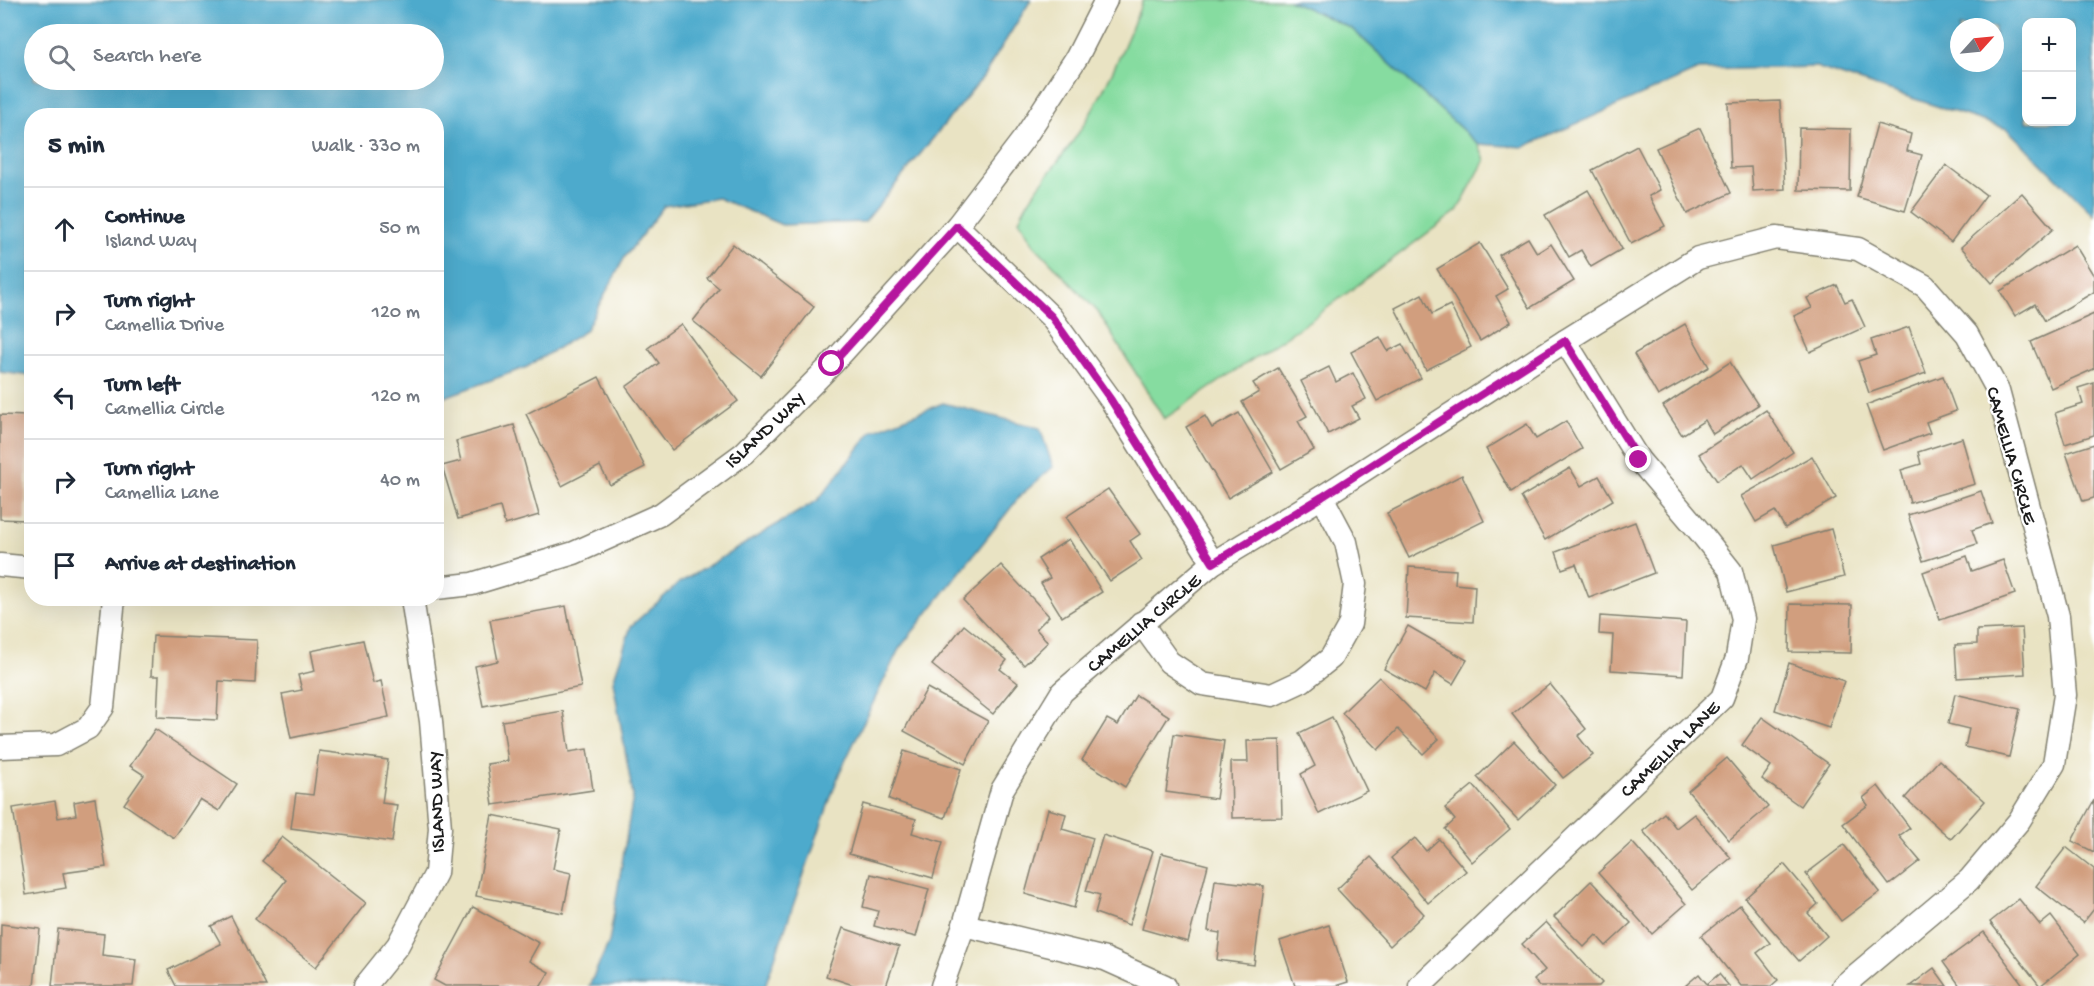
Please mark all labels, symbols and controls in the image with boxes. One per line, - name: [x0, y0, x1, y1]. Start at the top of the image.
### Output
- north arrow: [1950, 18, 2004, 72]
- map controls: [2022, 18, 2076, 126]
- button: +: [2022, 18, 2076, 72]
- search box: [24, 24, 444, 90]
- icon: search: [45, 41, 78, 74]
- text: Search here: [93, 44, 201, 70]
- button: −: [2022, 72, 2076, 126]
- text: 5 min: [48, 132, 104, 163]
- text: Walk · 330 m: [312, 136, 420, 159]
- text: Continue: [105, 205, 185, 231]
- icon: ahead: [48, 213, 81, 246]
- text: 50 m: [379, 218, 420, 241]
- text: Island Way: [105, 231, 197, 254]
- text: Turn right: [105, 289, 193, 315]
- icon: right: [48, 297, 81, 330]
- text: 120 m: [372, 302, 420, 325]
- text: Camellia Drive: [105, 315, 224, 338]
- route start: [818, 350, 844, 376]
- text: Turn left: [105, 373, 179, 399]
- icon: left: [48, 381, 81, 414]
- street label: CAMELLIA CIRCLE: [1979, 385, 2041, 529]
- text: 120 m: [372, 386, 420, 409]
- street label: ISLAND WAY: [721, 388, 812, 475]
- text: Camellia Circle: [105, 399, 224, 422]
- route end: [1625, 446, 1651, 472]
- text: Turn right: [105, 457, 193, 483]
- icon: right: [48, 465, 81, 498]
- text: 40 m: [380, 470, 420, 493]
- text: Camellia Lane: [105, 483, 219, 506]
- icon: arrive: [48, 549, 81, 582]
- text: Arrive at destination: [105, 552, 295, 578]
- street label: CAMELLIA CIRCLE: [1084, 569, 1208, 679]
- street label: CAMELLIA LANE: [1617, 696, 1727, 804]
- street label: ISLAND WAY: [425, 750, 452, 853]

